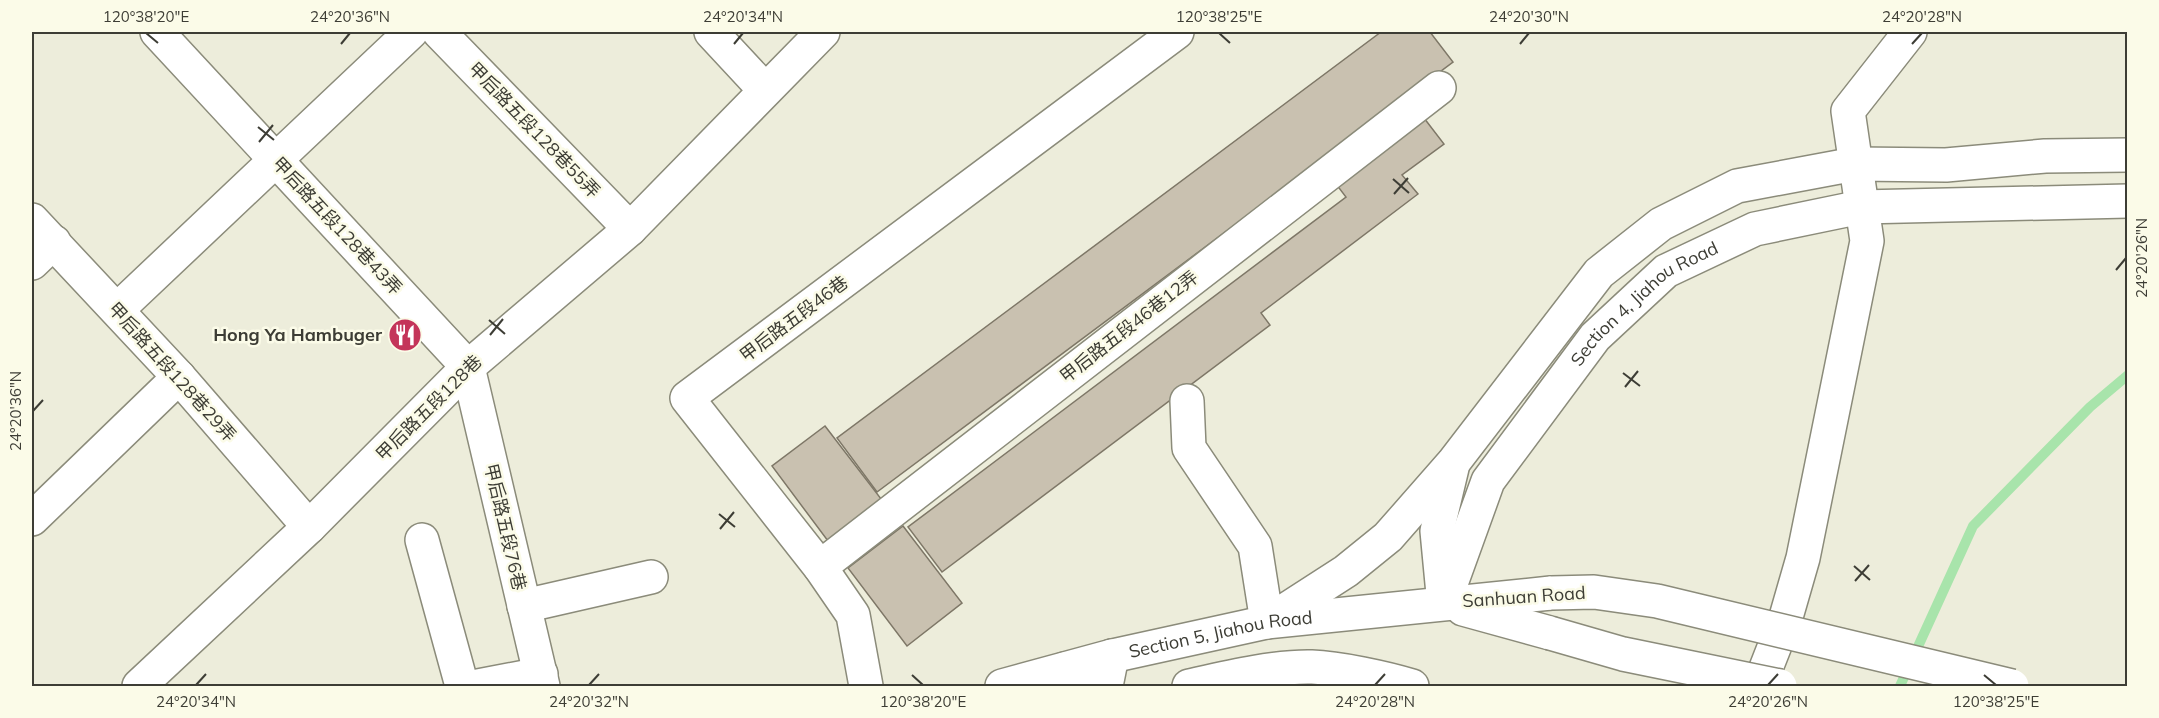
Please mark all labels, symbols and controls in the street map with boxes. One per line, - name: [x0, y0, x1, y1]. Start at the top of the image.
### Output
- text: 120°38'20"E: [103, 7, 189, 26]
- text: 24°20'36"N: [310, 7, 390, 26]
- text: 24°20'34"N: [703, 7, 783, 26]
- text: 120°38'25"E: [1176, 7, 1262, 26]
- text: 24°20'30"N: [1489, 7, 1569, 26]
- text: 24°20'28"N: [1882, 7, 1962, 26]
- street label: 甲后路五段128巷55弄: [464, 57, 605, 202]
- street label: 甲后路五段128巷43弄: [268, 152, 407, 299]
- text: 24°20'26"N: [2132, 218, 2151, 298]
- street label: Section 4, Jiahou Road: [1565, 236, 1722, 370]
- street label: 甲后路五段46巷12弄: [1055, 265, 1202, 388]
- street label: 甲后路五段46巷: [735, 270, 852, 367]
- street label: 甲后路五段128巷29弄: [104, 297, 241, 446]
- restaurant icon: Hong Ya Hambuger: [387, 317, 423, 353]
- place label: Hong Ya Hambuger: [213, 323, 383, 346]
- street label: 甲后路五段128巷: [371, 350, 486, 465]
- text: 24°20'36"N: [6, 371, 25, 451]
- street label: 甲后路五段76巷: [480, 461, 531, 593]
- street label: Sanhuan Road: [1461, 581, 1586, 612]
- street label: Section 5, Jiahou Road: [1127, 605, 1314, 663]
- text: 24°20'34"N: [156, 692, 236, 711]
- text: 24°20'32"N: [549, 692, 629, 711]
- text: 120°38'20"E: [880, 692, 966, 711]
- text: 24°20'28"N: [1335, 692, 1415, 711]
- text: 24°20'26"N: [1728, 692, 1808, 711]
- text: 120°38'25"E: [1953, 692, 2039, 711]

